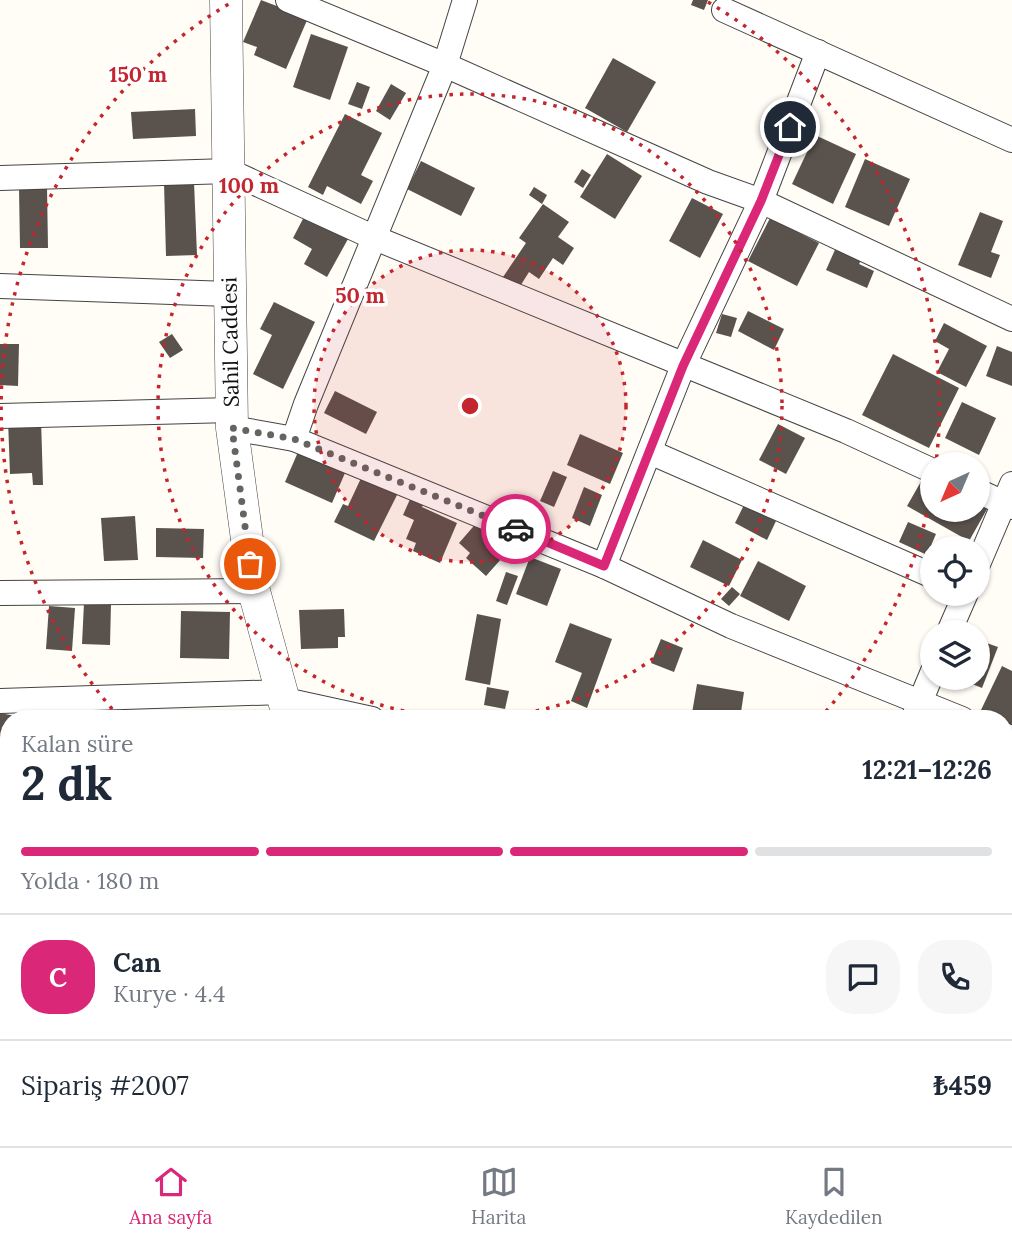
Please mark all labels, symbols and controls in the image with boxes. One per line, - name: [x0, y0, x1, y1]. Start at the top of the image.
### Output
- text: 150 m: [109, 61, 167, 88]
- pin: [760, 97, 820, 157]
- icon: home: [771, 108, 809, 146]
- text: 100 m: [219, 172, 279, 199]
- street label: Sahil Caddesi: [215, 277, 245, 407]
- text: 50 m: [335, 282, 385, 309]
- centre of rings: [458, 394, 482, 418]
- north arrow: [920, 452, 990, 522]
- map controls: [920, 452, 990, 690]
- courier: [481, 494, 551, 564]
- icon: car: [497, 510, 535, 548]
- pin: [220, 534, 280, 594]
- button: locate: [920, 536, 990, 606]
- icon: bag: [231, 545, 269, 583]
- button: layers: [920, 620, 990, 690]
- text: Kalan süre: [21, 729, 133, 758]
- text: 12:21–12:26: [862, 753, 992, 786]
- text: 2 dk: [21, 754, 112, 813]
- text: Yolda · 180 m: [21, 866, 159, 895]
- button: chat: [826, 940, 900, 1014]
- button: phone: [918, 940, 992, 1014]
- text: Can: [113, 946, 161, 979]
- text: C: [49, 961, 67, 994]
- text: Kurye · 4.4: [113, 979, 225, 1008]
- text: Sipariş #2007: [21, 1069, 189, 1102]
- text: ₺459: [933, 1069, 992, 1102]
- tab: Ana sayfa: [129, 1163, 212, 1229]
- tab: Harita: [471, 1163, 526, 1229]
- tab: Kaydedilen: [785, 1163, 883, 1229]

